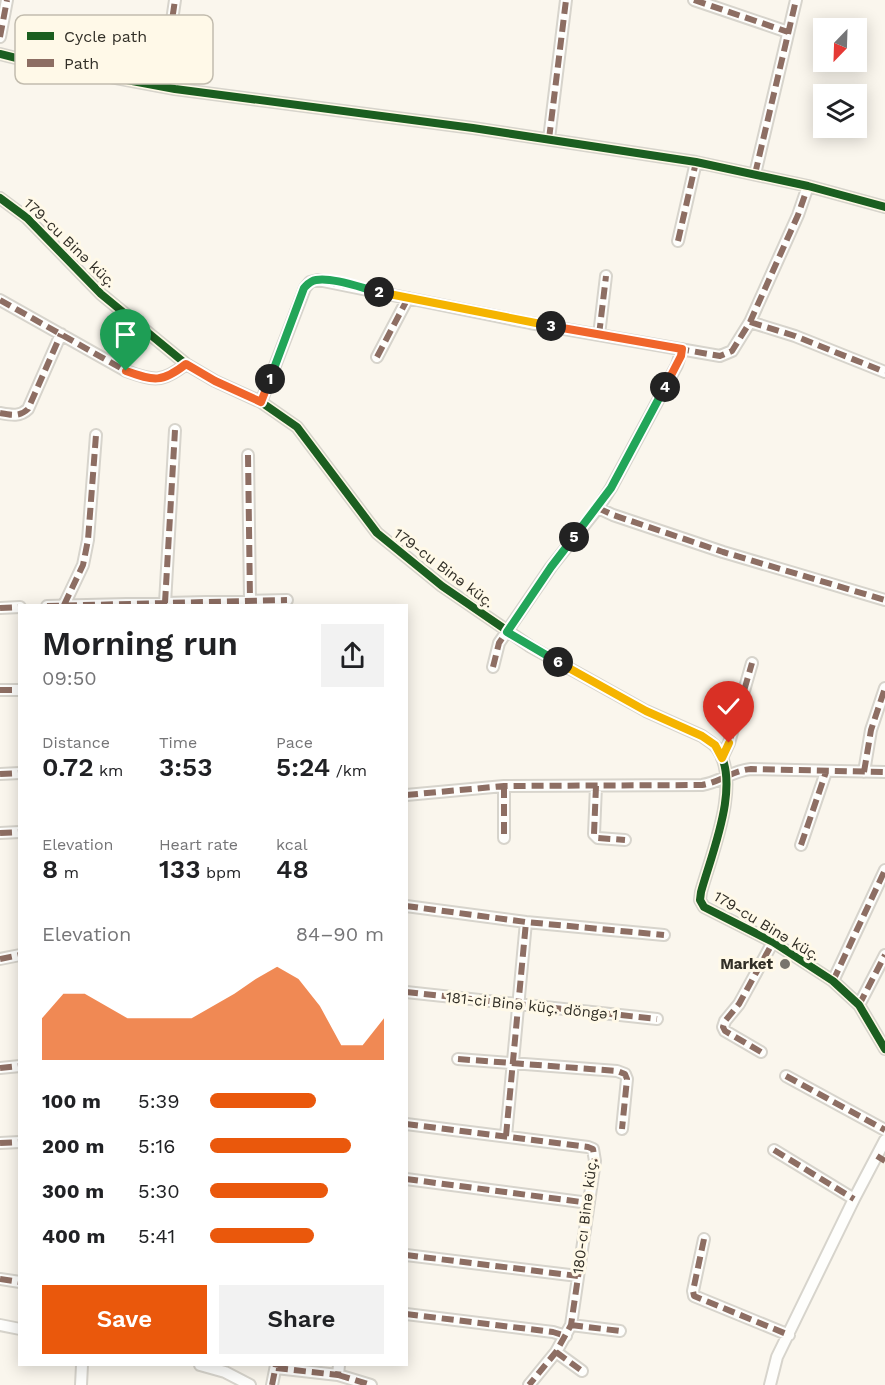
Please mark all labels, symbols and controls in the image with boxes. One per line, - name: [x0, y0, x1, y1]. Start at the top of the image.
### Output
- legend: [15, 15, 213, 84]
- north arrow: [813, 18, 867, 72]
- map controls: [813, 18, 867, 138]
- text: Cycle path: [64, 27, 147, 46]
- text: Path: [64, 54, 99, 73]
- button: layers: [813, 84, 867, 138]
- street label: 179-cu Binə küç.: [20, 195, 120, 291]
- pin: 2: [364, 277, 394, 307]
- text: 2: [374, 282, 384, 301]
- pin: [100, 309, 151, 371]
- pin: 3: [536, 311, 566, 341]
- text: 3: [546, 316, 556, 335]
- icon: arrive: [109, 318, 142, 351]
- pin: 1: [255, 364, 285, 394]
- text: 1: [267, 369, 273, 388]
- pin: 4: [650, 372, 680, 402]
- text: 4: [660, 377, 670, 396]
- pin: 5: [559, 522, 589, 552]
- street label: 179-cu Binə küç.: [390, 524, 498, 612]
- text: 5: [569, 527, 579, 546]
- text: Morning run: [42, 624, 238, 663]
- button: share: [321, 624, 384, 687]
- pin: 6: [543, 647, 573, 677]
- text: 6: [553, 652, 563, 671]
- text: 09:50: [42, 666, 97, 690]
- pin: [703, 681, 754, 743]
- icon: check: [712, 690, 745, 723]
- text: Distance: [42, 733, 110, 752]
- text: Time: [159, 733, 197, 752]
- text: Pace: [276, 733, 313, 752]
- text: 0.72: [42, 752, 94, 782]
- text: 3:53: [159, 752, 213, 782]
- text: 5:24: [276, 752, 330, 782]
- text: km: [94, 761, 123, 780]
- text: /km: [330, 761, 367, 780]
- text: Elevation: [42, 835, 113, 854]
- text: Heart rate: [159, 835, 238, 854]
- text: kcal: [276, 835, 308, 854]
- text: 8: [42, 854, 58, 884]
- text: 133: [159, 854, 200, 884]
- text: 48: [276, 854, 309, 884]
- text: m: [58, 863, 79, 882]
- text: bpm: [200, 863, 241, 882]
- street label: 179-cu Binə küç.: [711, 887, 823, 965]
- text: Elevation: [42, 922, 131, 946]
- text: 84–90 m: [296, 922, 384, 946]
- place label: Market: [720, 955, 773, 973]
- marker: Market: [778, 957, 792, 971]
- street label: 181-ci Binə küç. döngə 1: [445, 988, 619, 1024]
- text: 100 m: [42, 1089, 101, 1113]
- text: 5:39: [138, 1089, 180, 1113]
- text: 200 m: [42, 1134, 104, 1158]
- text: 5:16: [138, 1134, 176, 1158]
- street label: 180-cı Binə küç.: [569, 1157, 601, 1275]
- text: 300 m: [42, 1179, 104, 1203]
- text: 5:30: [138, 1179, 180, 1203]
- text: 400 m: [42, 1224, 105, 1248]
- text: 5:41: [138, 1224, 175, 1248]
- button: Save: [42, 1285, 207, 1354]
- button: Share: [219, 1285, 384, 1354]

